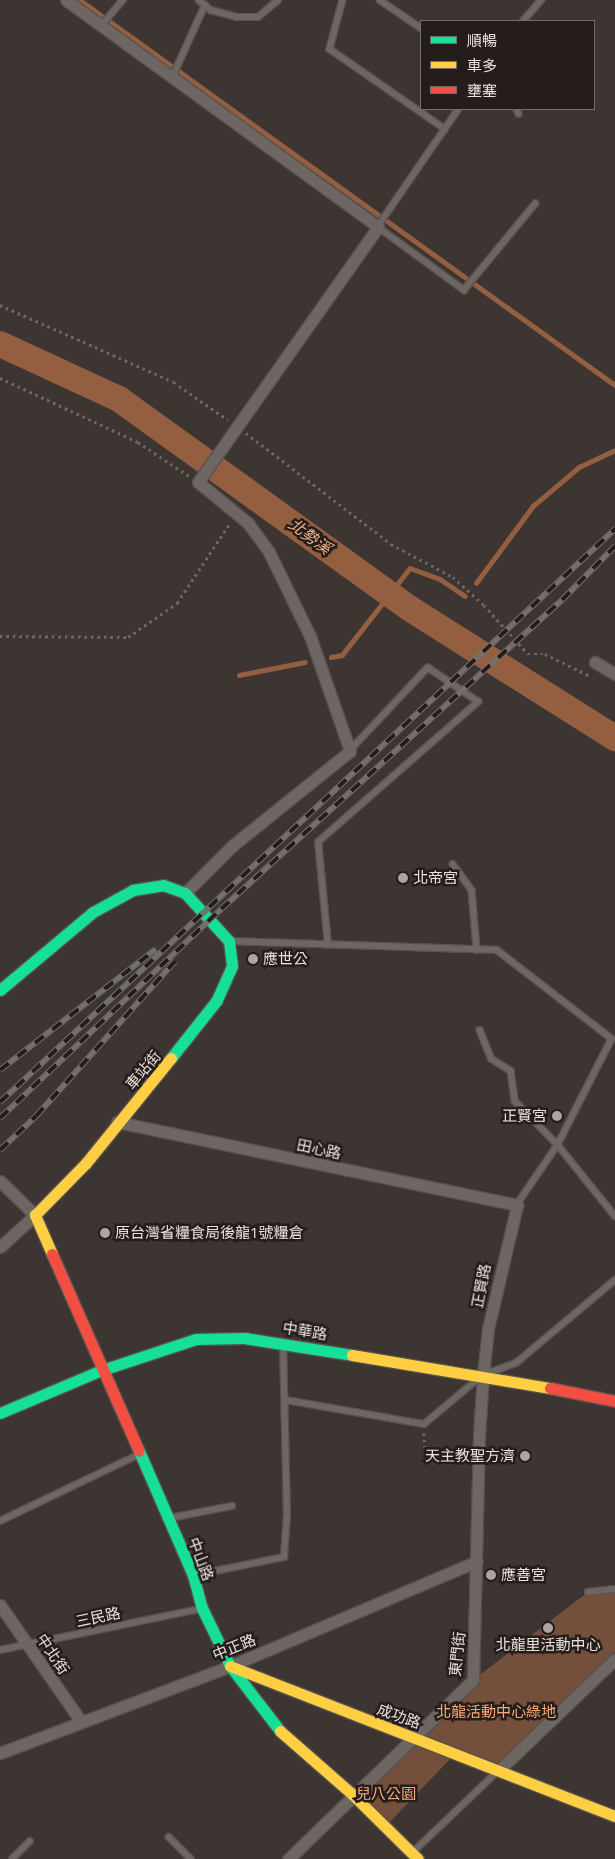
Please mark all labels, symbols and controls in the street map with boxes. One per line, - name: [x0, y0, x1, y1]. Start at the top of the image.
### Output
- legend: [420, 20, 595, 110]
- text: 順暢: [467, 30, 497, 50]
- text: 車多: [467, 55, 497, 75]
- text: 壅塞: [467, 80, 497, 100]
- water label: 北勢溪: [285, 514, 335, 558]
- place label: 北帝宮: [413, 869, 458, 887]
- marker: 北帝宮: [397, 872, 409, 884]
- place label: 應世公: [263, 950, 308, 968]
- marker: 應世公: [247, 953, 259, 965]
- street label: 車站街: [122, 1047, 164, 1093]
- place label: 正賢宮: [502, 1107, 547, 1125]
- marker: 正賢宮: [551, 1110, 563, 1122]
- street label: 田心路: [295, 1136, 343, 1162]
- place label: 原台灣省糧食局後龍1號糧倉: [115, 1224, 304, 1242]
- marker: 原台灣省糧食局後龍1號糧倉: [99, 1227, 111, 1239]
- street label: 正賢路: [468, 1262, 494, 1310]
- street label: 中華路: [281, 1319, 329, 1343]
- place label: 天主教聖方濟: [425, 1447, 515, 1465]
- marker: 天主教聖方濟: [519, 1450, 531, 1462]
- street label: 中山路: [185, 1535, 217, 1583]
- place label: 應善宮: [501, 1566, 546, 1584]
- marker: 應善宮: [485, 1569, 497, 1581]
- street label: 三民路: [74, 1604, 122, 1630]
- marker: 北龍里活動中心: [542, 1622, 554, 1634]
- street label: 中北街: [33, 1630, 73, 1678]
- street label: 中正路: [210, 1630, 258, 1664]
- street label: 東門街: [446, 1631, 468, 1677]
- place label: 北龍里活動中心: [496, 1636, 600, 1654]
- street label: 成功路: [375, 1700, 423, 1732]
- park label: 北龍活動中心綠地: [436, 1703, 556, 1721]
- park label: 兒八公園: [356, 1785, 416, 1803]

